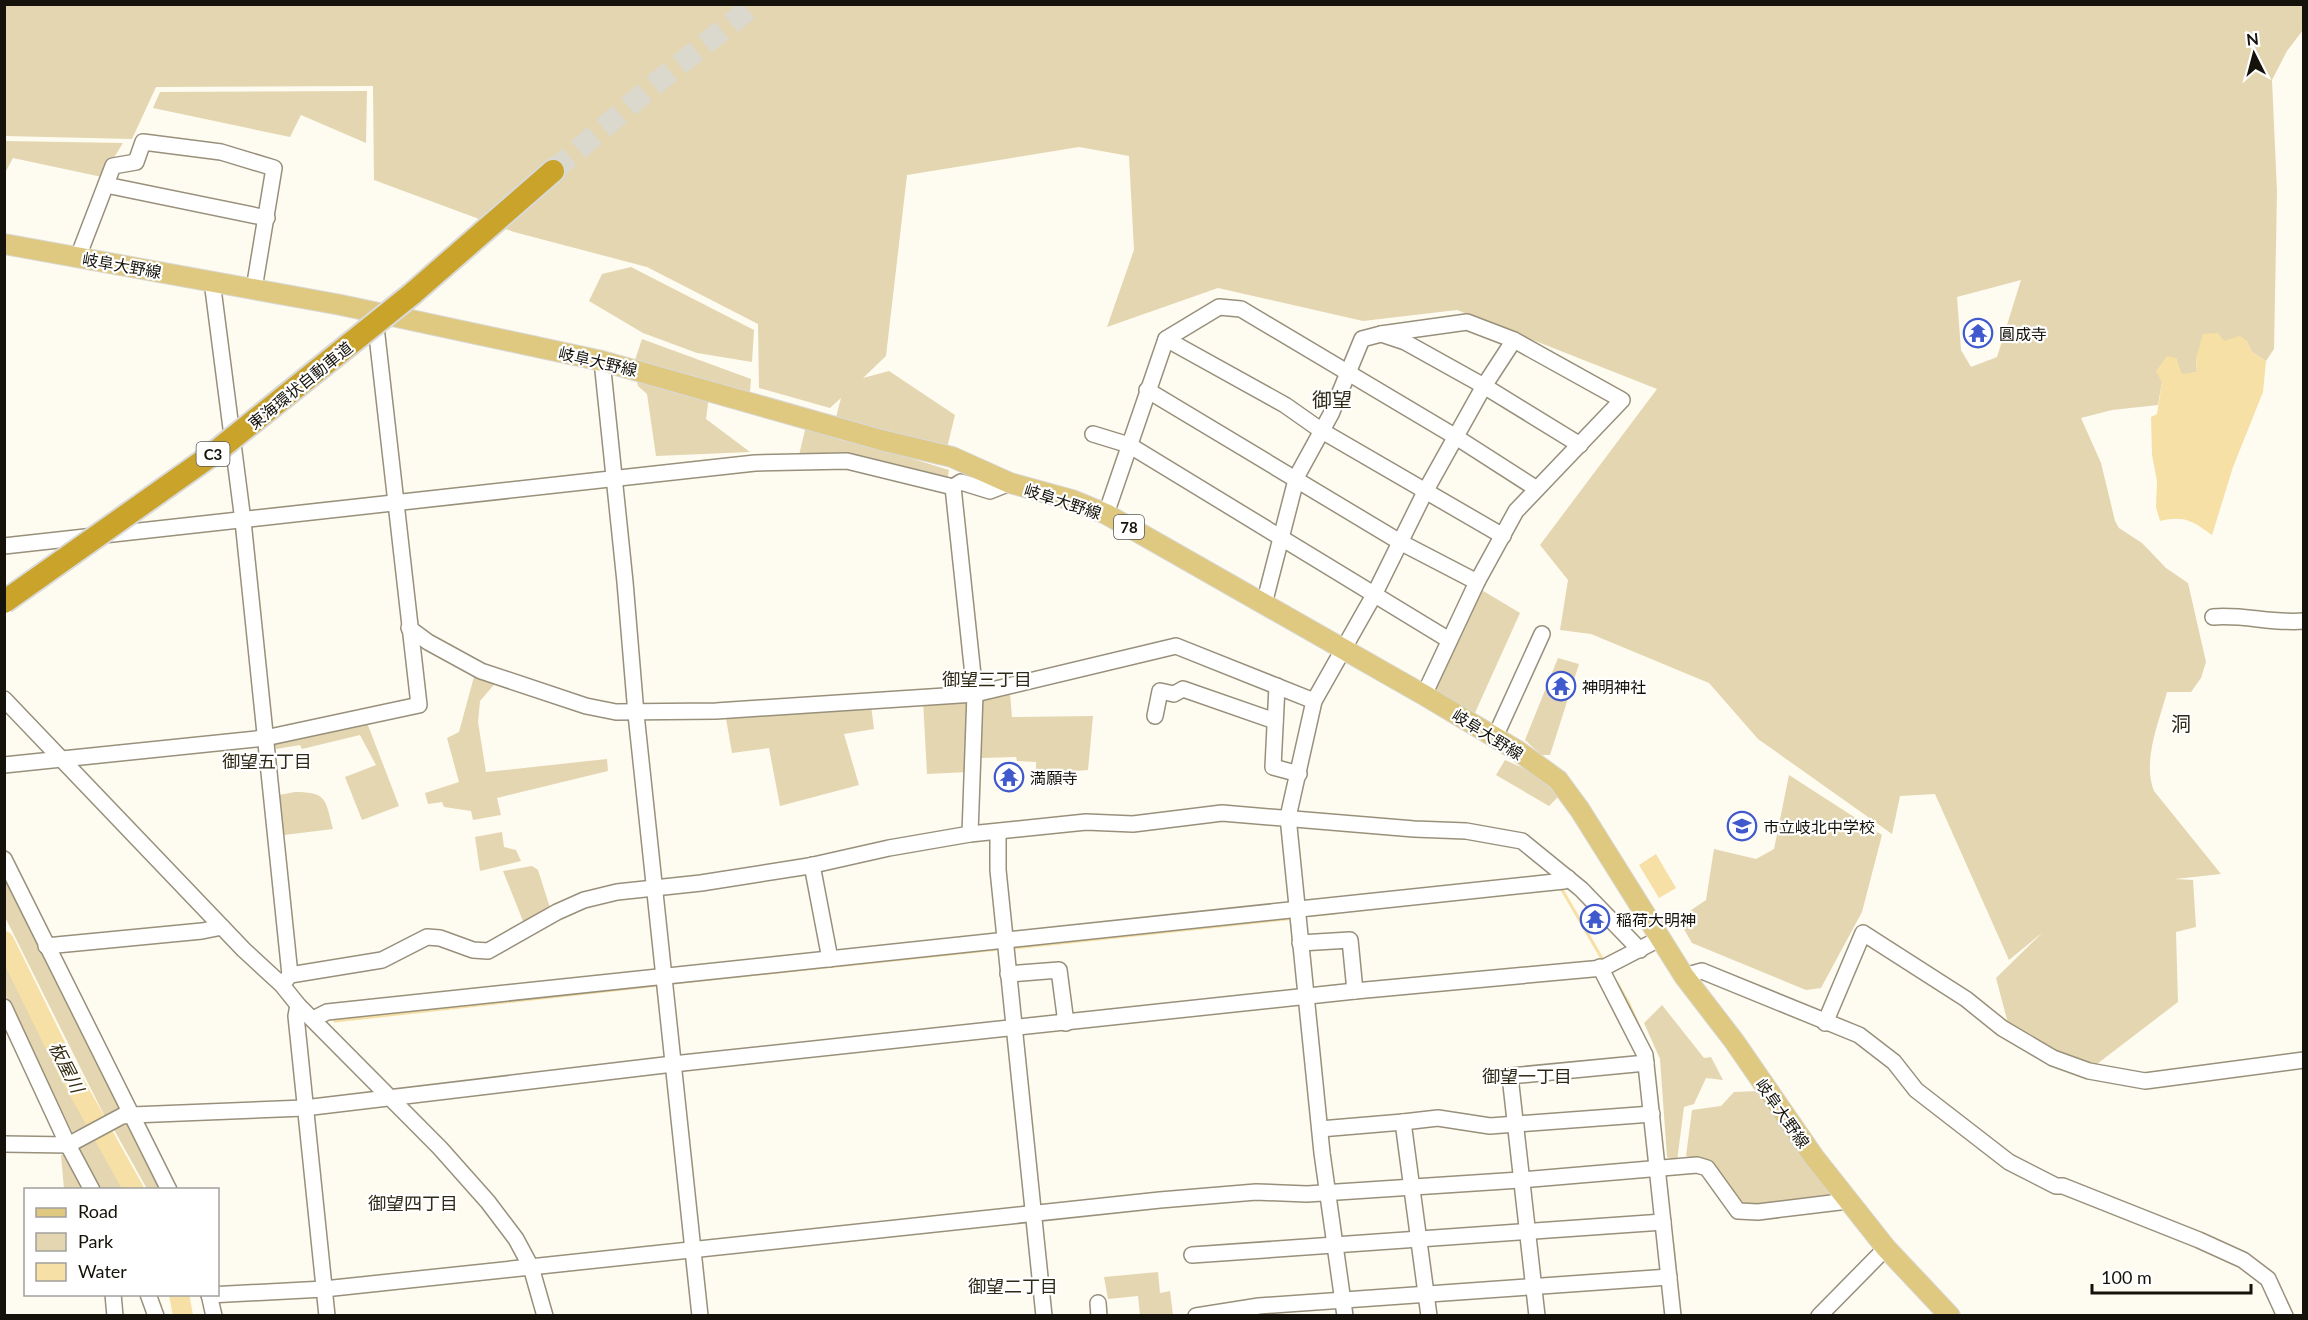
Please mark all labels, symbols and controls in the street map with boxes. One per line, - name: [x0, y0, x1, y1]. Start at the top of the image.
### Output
- north arrow: [2224, 24, 2284, 84]
- text: N: [2245, 28, 2260, 49]
- street label: 岐阜大野線: [81, 249, 163, 281]
- temple icon: 圓成寺: [1962, 317, 1994, 349]
- place label: 圓成寺: [1999, 324, 2047, 343]
- street label: 東海環状自動車道: [244, 337, 356, 433]
- street label: 岐阜大野線: [557, 343, 639, 379]
- district label: 御望: [1312, 387, 1352, 411]
- road number: C3: [196, 442, 230, 466]
- street label: 岐阜大野線: [1022, 480, 1104, 522]
- road number: 78: [1114, 515, 1144, 539]
- district label: 御望三丁目: [942, 668, 1032, 690]
- temple icon: 神明神社: [1545, 670, 1577, 702]
- place label: 神明神社: [1582, 677, 1646, 696]
- street label: 岐阜大野線: [1449, 705, 1527, 763]
- district label: 洞: [2171, 711, 2191, 735]
- district label: 御望五丁目: [222, 750, 312, 772]
- temple icon: 満願寺: [993, 761, 1025, 793]
- place label: 満願寺: [1030, 768, 1078, 787]
- school or university icon: 市立岐北中学校: [1726, 810, 1758, 842]
- place label: 市立岐北中学校: [1763, 817, 1875, 836]
- temple icon: 稲荷大明神: [1579, 903, 1611, 935]
- place label: 稲荷大明神: [1616, 910, 1696, 929]
- water label: 板屋川: [45, 1038, 90, 1098]
- district label: 御望一丁目: [1482, 1065, 1572, 1087]
- street label: 岐阜大野線: [1752, 1075, 1814, 1151]
- legend: [24, 1188, 219, 1296]
- district label: 御望四丁目: [368, 1192, 458, 1214]
- text: Road: [78, 1200, 118, 1222]
- text: Park: [78, 1230, 114, 1252]
- scale bar: [2092, 1257, 2251, 1295]
- text: Water: [78, 1260, 127, 1282]
- text: 100 m: [2101, 1266, 2152, 1288]
- district label: 御望二丁目: [968, 1275, 1058, 1297]

